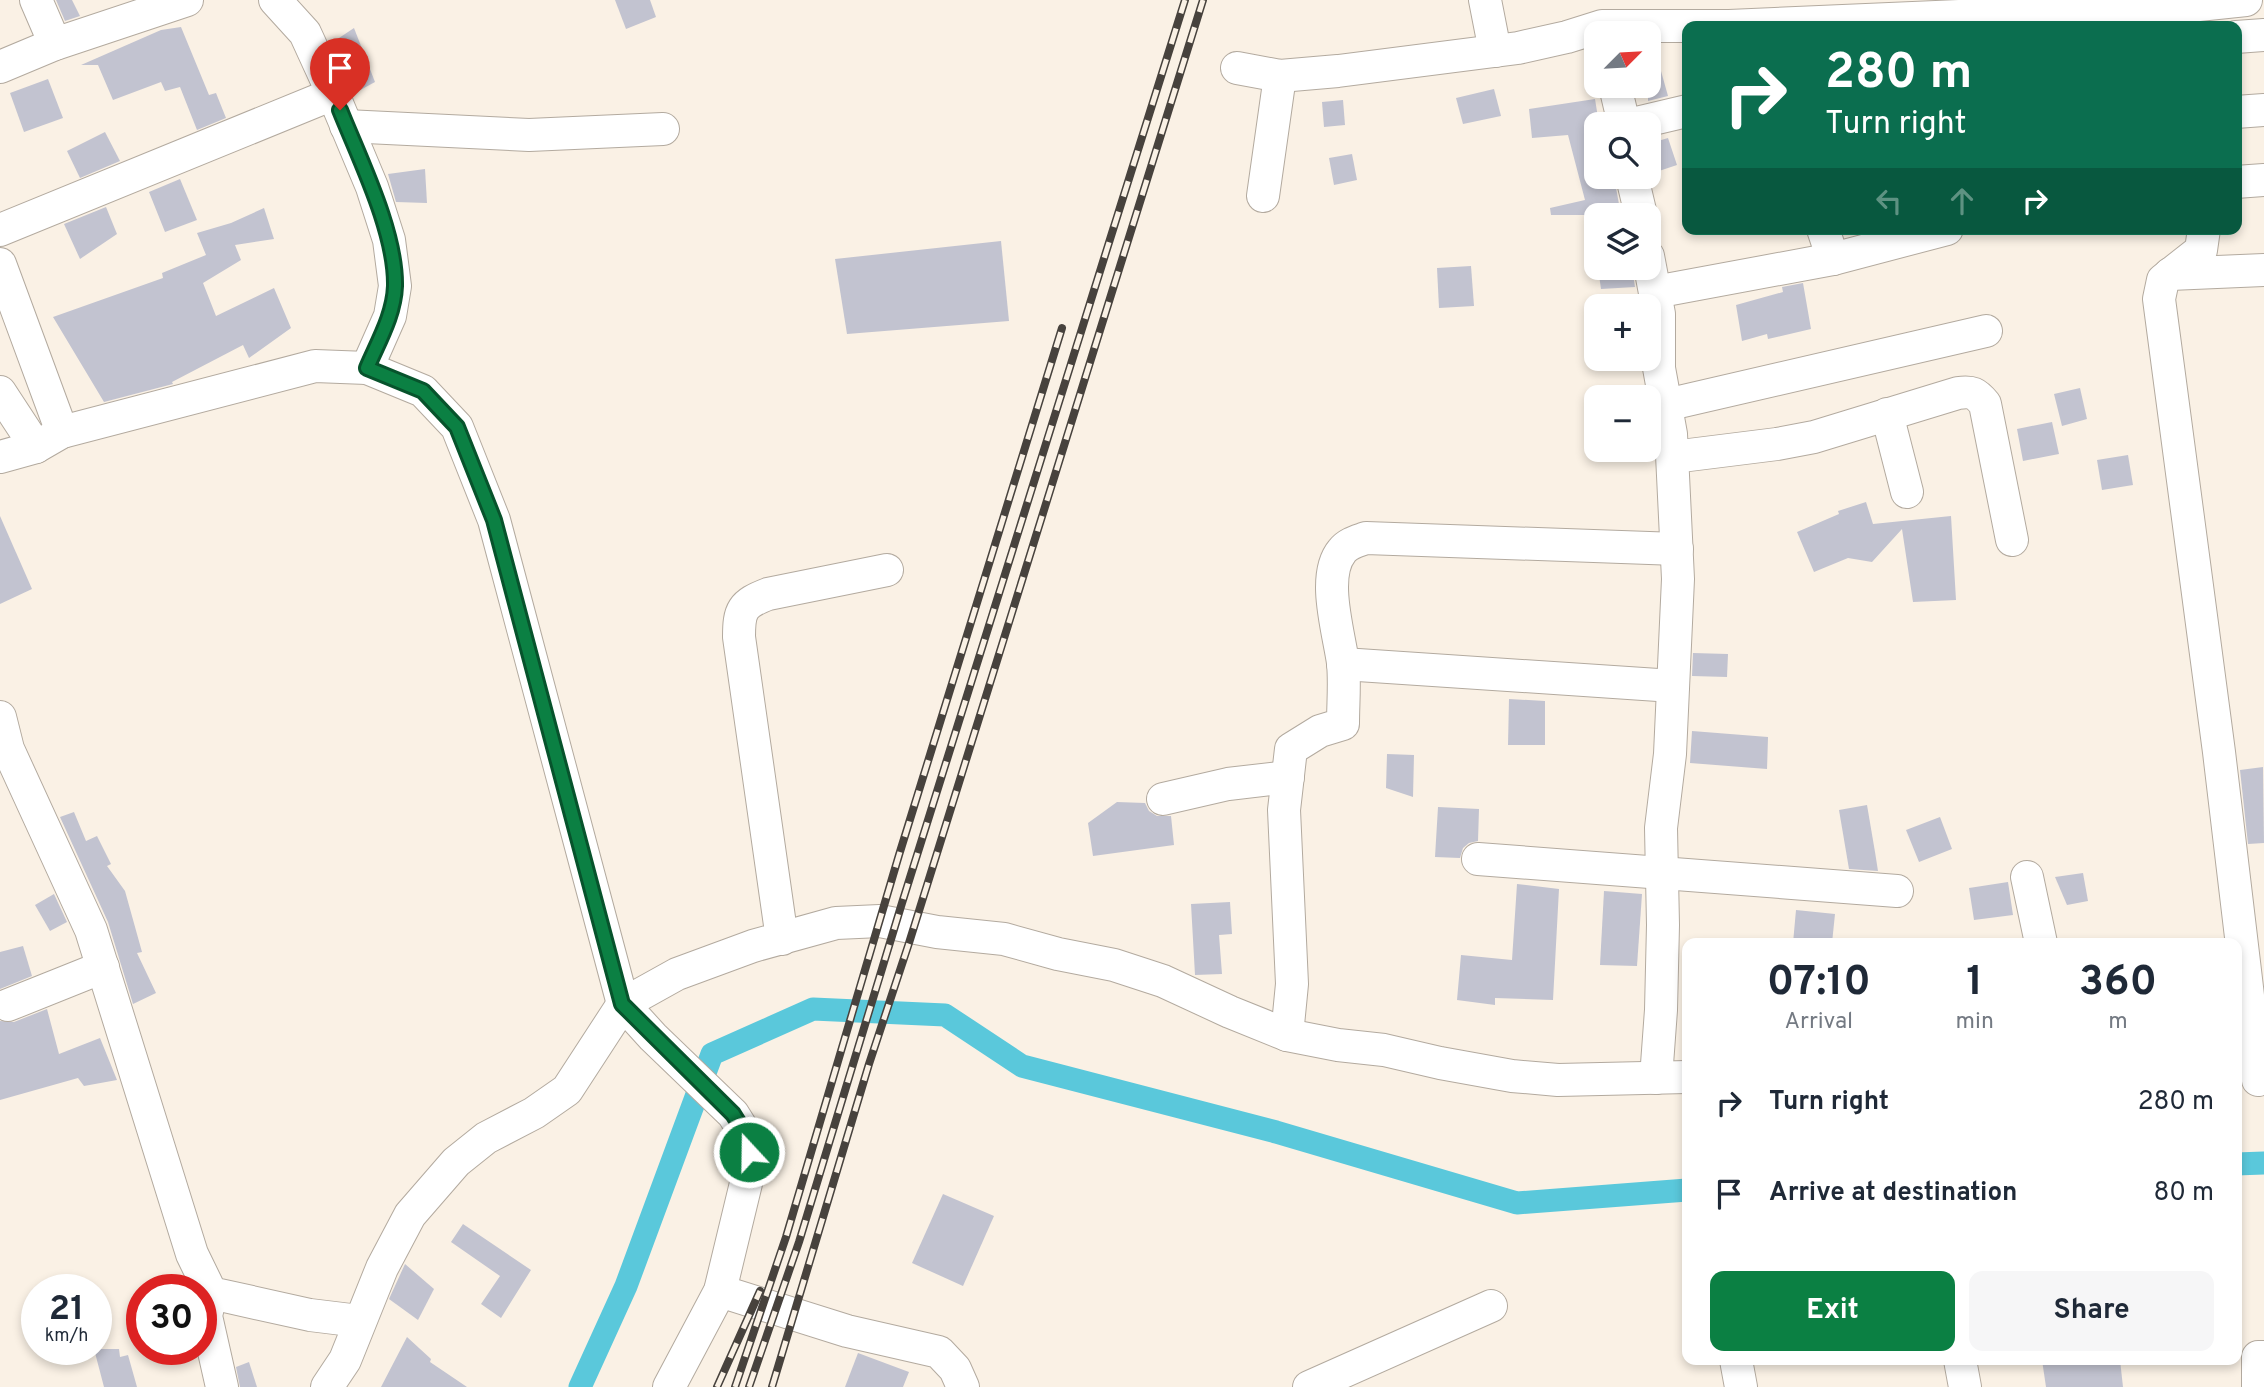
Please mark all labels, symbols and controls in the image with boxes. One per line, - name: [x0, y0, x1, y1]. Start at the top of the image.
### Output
- north arrow: [1584, 21, 1661, 98]
- map controls: [1584, 21, 1661, 462]
- pin: [310, 38, 370, 110]
- text: 280 m: [1825, 44, 1972, 106]
- icon: arrive: [321, 49, 359, 87]
- icon: right: [1710, 49, 1801, 140]
- text: Turn right: [1825, 105, 1967, 145]
- button: search: [1584, 112, 1661, 189]
- icon: left: [1870, 182, 1908, 220]
- icon: ahead: [1943, 182, 1981, 220]
- icon: right: [2016, 182, 2054, 220]
- button: layers: [1584, 203, 1661, 280]
- button: +: [1584, 294, 1661, 371]
- button: −: [1584, 385, 1661, 462]
- text: 07:10: [1767, 957, 1871, 1010]
- text: 1: [1966, 957, 1983, 1010]
- text: 360: [2079, 957, 2157, 1010]
- text: Arrival: [1785, 1008, 1853, 1037]
- text: min: [1956, 1008, 1994, 1037]
- text: m: [2108, 1008, 2128, 1037]
- icon: right: [1710, 1084, 1748, 1122]
- text: Turn right: [1769, 1086, 1889, 1119]
- text: 280 m: [2138, 1086, 2214, 1119]
- position arrow: [712, 1115, 786, 1189]
- icon: arrive: [1710, 1175, 1748, 1213]
- text: Arrive at destination: [1769, 1177, 2017, 1210]
- text: 80 m: [2154, 1177, 2214, 1210]
- button: Exit: [1710, 1271, 1955, 1351]
- button: Share: [1969, 1271, 2214, 1351]
- speed limit sign: 30: [126, 1274, 217, 1365]
- text: 21: [49, 1288, 84, 1332]
- text: km/h: [45, 1325, 88, 1348]

